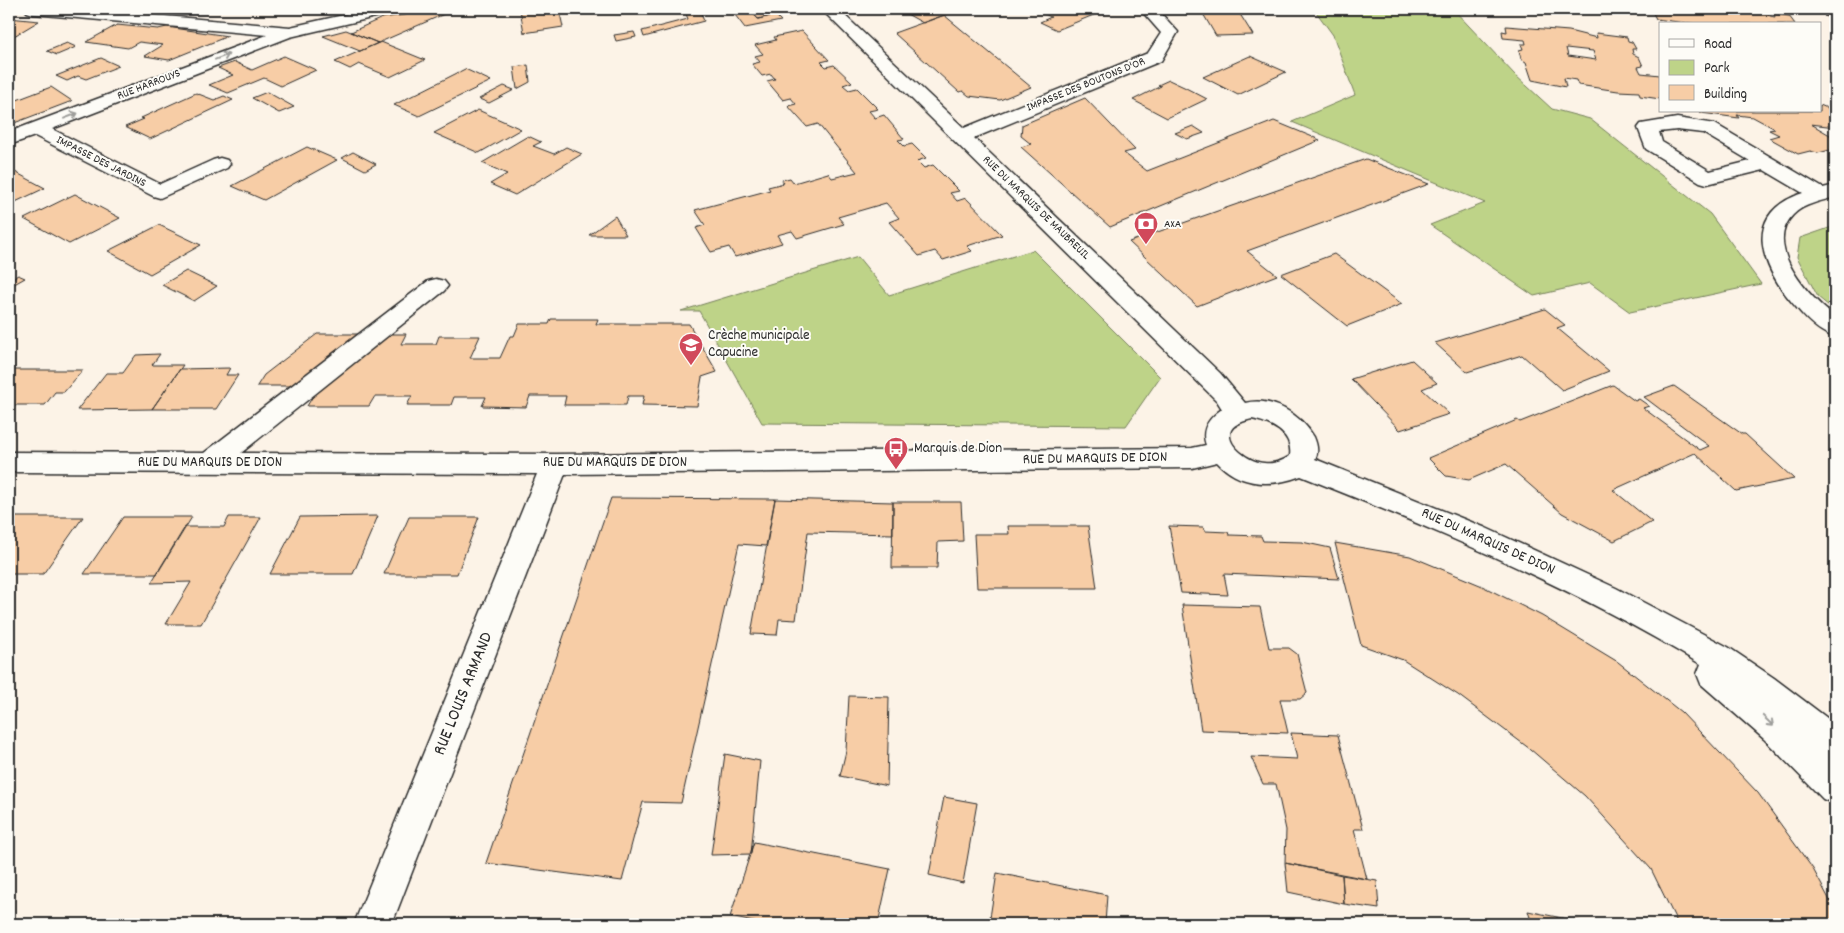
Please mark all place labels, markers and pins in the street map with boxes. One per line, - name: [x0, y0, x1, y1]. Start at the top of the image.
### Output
- bank icon: AXA: [1133, 211, 1159, 245]
- place label: AXA: [1164, 216, 1182, 233]
- place label: Crèche municipale Capucine: [708, 325, 810, 364]
- school or university icon: Crèche municipale Capucine: [678, 332, 704, 366]
- bus stop icon: Marquis de Dion: [883, 436, 909, 470]
- place label: Marquis de Dion: [914, 438, 1002, 460]

